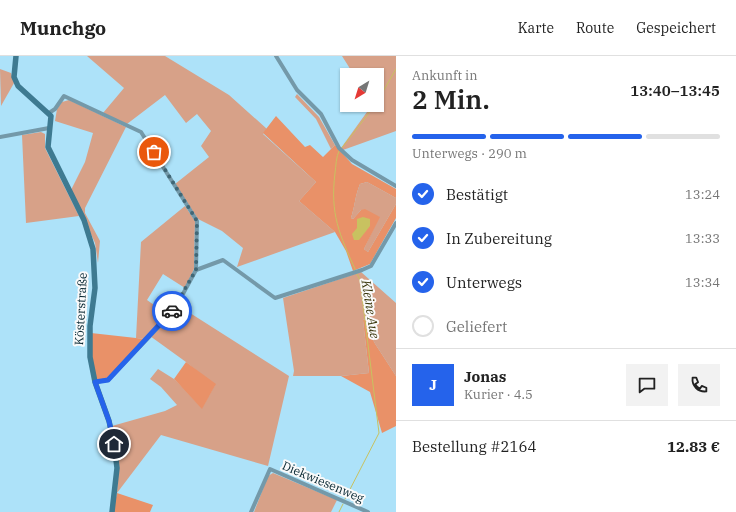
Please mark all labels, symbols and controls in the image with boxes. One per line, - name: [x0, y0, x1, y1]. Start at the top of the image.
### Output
- text: Munchgo: [20, 16, 106, 40]
- text: Karte: [518, 19, 554, 37]
- text: Route: [576, 19, 614, 37]
- text: Gespeichert: [636, 19, 716, 37]
- text: Ankunft in: [412, 67, 478, 84]
- north arrow: [340, 68, 384, 112]
- map controls: [340, 68, 384, 112]
- text: 13:40–13:45: [630, 81, 720, 100]
- text: 2 Min.: [412, 82, 490, 116]
- pin: [137, 135, 171, 169]
- icon: bag: [143, 141, 165, 163]
- text: Unterwegs · 290 m: [412, 145, 527, 162]
- icon: check: [412, 183, 434, 205]
- text: Bestätigt: [446, 185, 508, 204]
- text: 13:24: [685, 186, 720, 203]
- icon: check: [412, 227, 434, 249]
- text: In Zubereitung: [446, 229, 552, 248]
- text: 13:33: [685, 230, 720, 247]
- icon: check: [412, 271, 434, 293]
- street label: Kösterstraße: [71, 272, 90, 346]
- text: Unterwegs: [446, 273, 522, 292]
- text: 13:34: [685, 274, 720, 291]
- water label: Kleine Aue: [357, 278, 384, 340]
- courier: [152, 291, 192, 331]
- icon: car: [161, 300, 183, 322]
- text: Geliefert: [446, 317, 507, 336]
- button: chat: [626, 364, 668, 406]
- button: phone: [678, 364, 720, 406]
- text: Jonas: [464, 367, 506, 386]
- text: J: [429, 375, 437, 394]
- text: Kurier · 4.5: [464, 386, 533, 403]
- pin: [97, 427, 131, 461]
- icon: home: [103, 433, 125, 455]
- text: Bestellung #2164: [412, 437, 537, 456]
- text: 12.83 €: [667, 437, 720, 456]
- street label: Diekwiesenweg: [280, 458, 367, 506]

